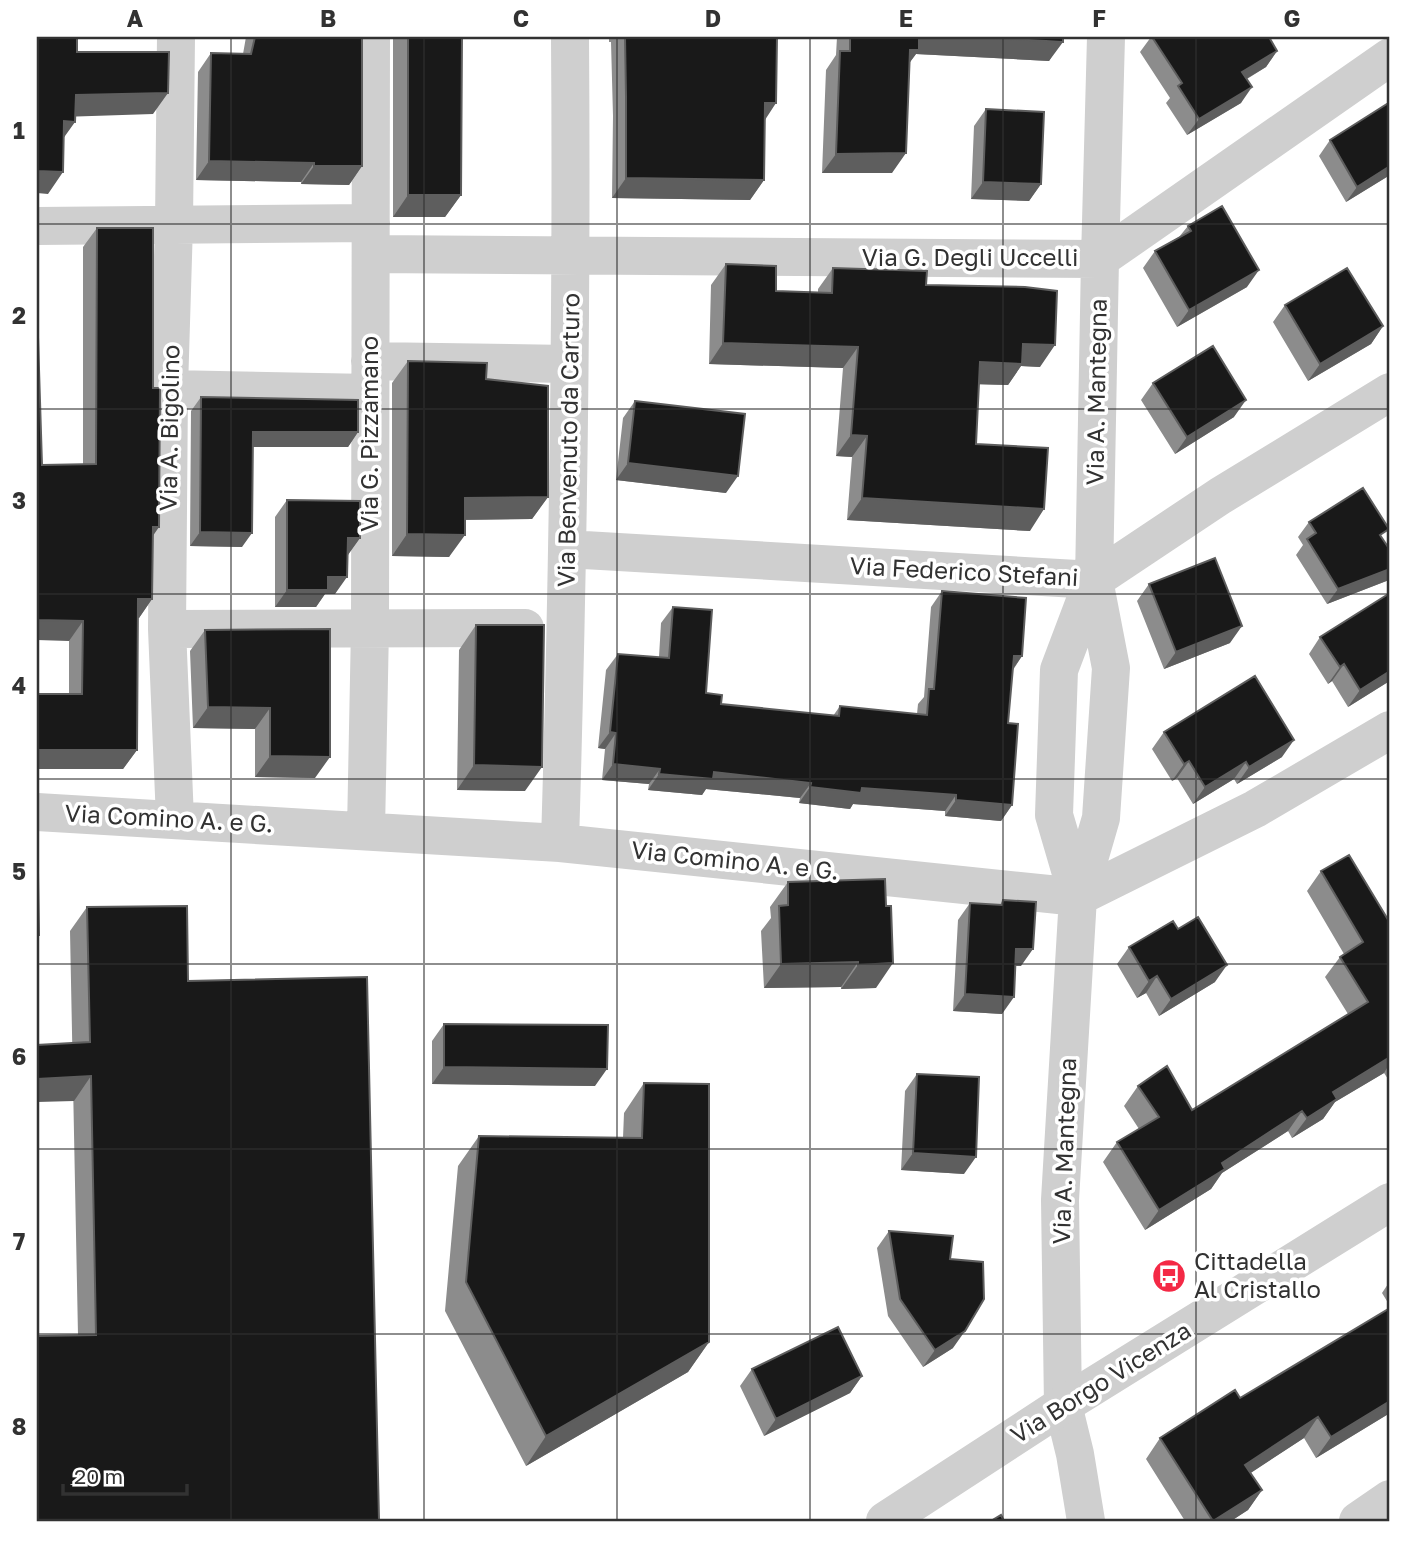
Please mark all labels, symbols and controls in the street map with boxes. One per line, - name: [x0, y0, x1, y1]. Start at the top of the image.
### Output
- text: A: [127, 4, 144, 32]
- text: B: [320, 4, 336, 32]
- text: C: [513, 4, 529, 32]
- text: D: [705, 4, 721, 32]
- text: E: [899, 4, 913, 32]
- text: F: [1092, 4, 1106, 32]
- text: G: [1284, 4, 1300, 32]
- text: 1: [13, 116, 25, 144]
- street label: Via G. Degli Uccelli: [862, 242, 1078, 271]
- street label: Via Benvenuto da Carturo: [550, 293, 585, 587]
- street label: Via A. Mantegna: [1079, 298, 1112, 486]
- text: 2: [12, 301, 26, 329]
- street label: Via G. Pizzamano: [354, 336, 383, 532]
- street label: Via A. Bigolino: [153, 344, 184, 511]
- text: 3: [12, 486, 26, 514]
- street label: Via Federico Stefani: [849, 550, 1079, 591]
- text: 4: [12, 671, 26, 699]
- street label: Via Comino A. e G.: [64, 798, 274, 837]
- street label: Via Comino A. e G.: [630, 834, 840, 885]
- text: 5: [12, 857, 26, 885]
- text: 6: [12, 1042, 26, 1070]
- street label: Via A. Mantegna: [1046, 1057, 1081, 1245]
- text: 7: [13, 1227, 25, 1255]
- place label: Cittadella Al Cristallo: [1194, 1246, 1321, 1303]
- bus stop icon: Cittadella Al Cristallo: [1150, 1257, 1188, 1295]
- street label: Via Borgo Vicenza: [1005, 1315, 1196, 1449]
- text: 8: [12, 1412, 26, 1440]
- scale bar: [63, 1453, 187, 1497]
- text: 20 m: [74, 1463, 123, 1489]

